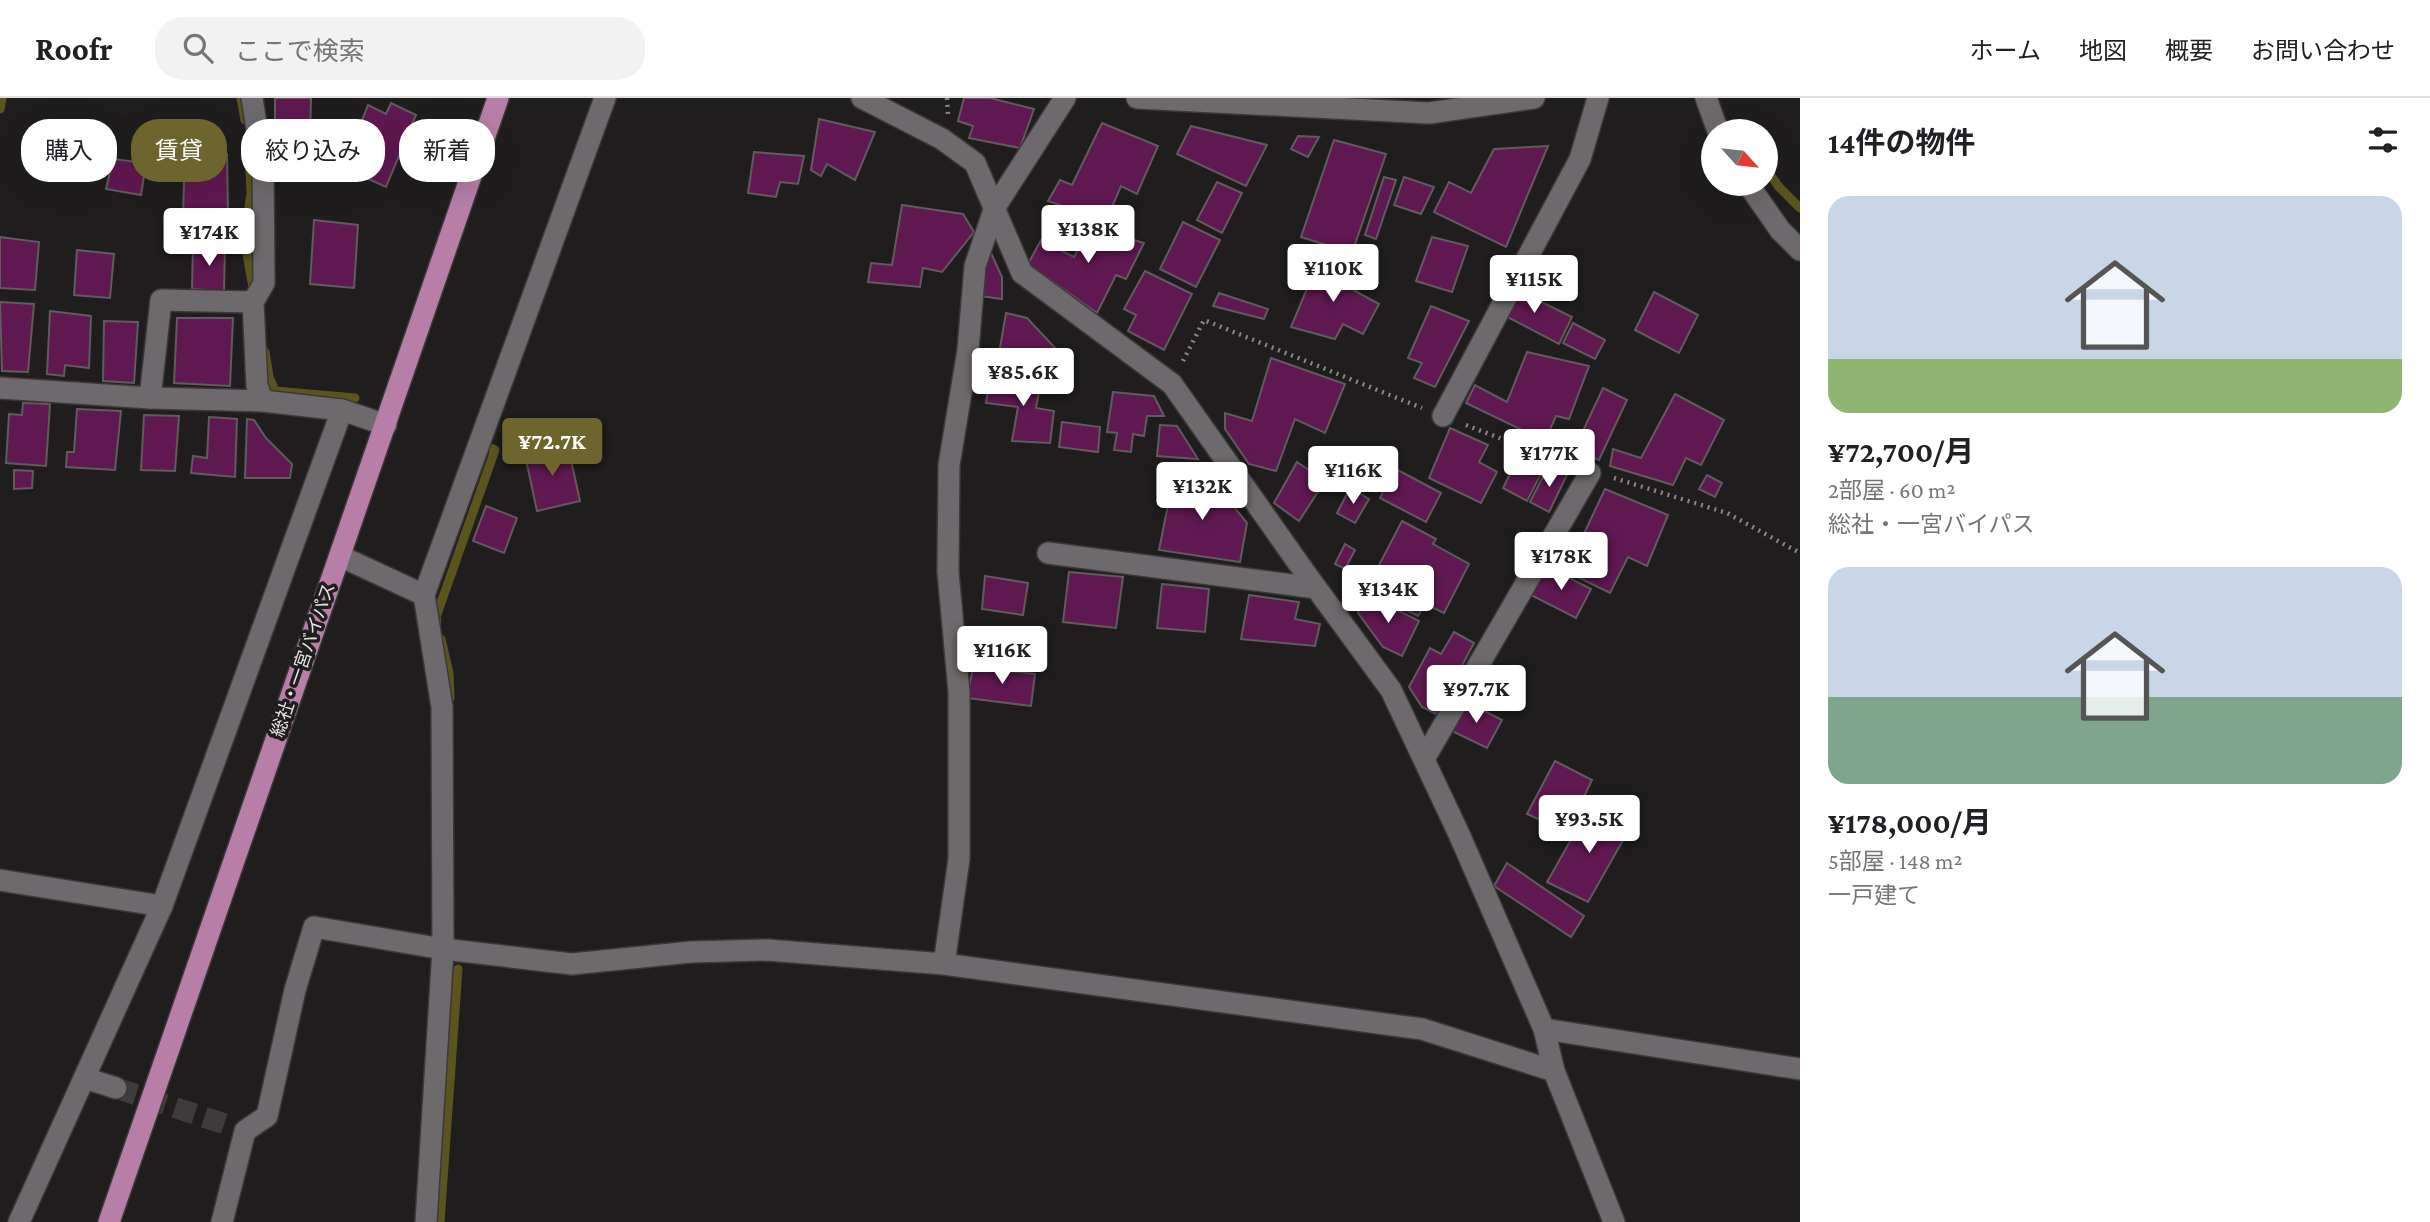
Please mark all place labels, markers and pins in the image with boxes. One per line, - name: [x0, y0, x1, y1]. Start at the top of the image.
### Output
- pin: ¥138K: [1039, 206, 1137, 265]
- pin: ¥174K: [160, 208, 258, 268]
- pin: ¥110K: [1284, 244, 1382, 304]
- pin: ¥115K: [1485, 256, 1583, 315]
- pin: ¥85.6K: [966, 348, 1080, 408]
- pin: ¥72.7K: [495, 418, 609, 478]
- pin: ¥177K: [1500, 430, 1598, 489]
- pin: ¥116K: [1304, 446, 1402, 506]
- pin: ¥132K: [1153, 462, 1251, 522]
- pin: ¥178K: [1512, 532, 1610, 592]
- pin: ¥134K: [1339, 566, 1437, 625]
- pin: ¥116K: [953, 626, 1051, 686]
- pin: ¥97.7K: [1419, 666, 1533, 725]
- pin: ¥93.5K: [1532, 796, 1646, 855]

